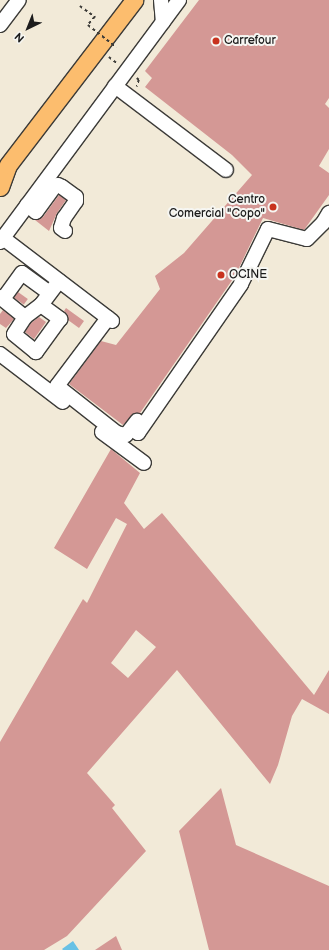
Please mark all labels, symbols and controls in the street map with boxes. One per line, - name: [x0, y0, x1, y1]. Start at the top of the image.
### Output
- north arrow: [8, 8, 48, 48]
- text: N: [12, 30, 27, 45]
- place label: Carrefour: [224, 34, 276, 48]
- marker: Carrefour: [211, 36, 221, 46]
- place label: Centro Comercial "Copo": [169, 193, 265, 221]
- marker: Centro Comercial "Copo": [268, 202, 278, 212]
- place label: OCINE: [229, 268, 267, 282]
- marker: OCINE: [216, 270, 226, 280]

